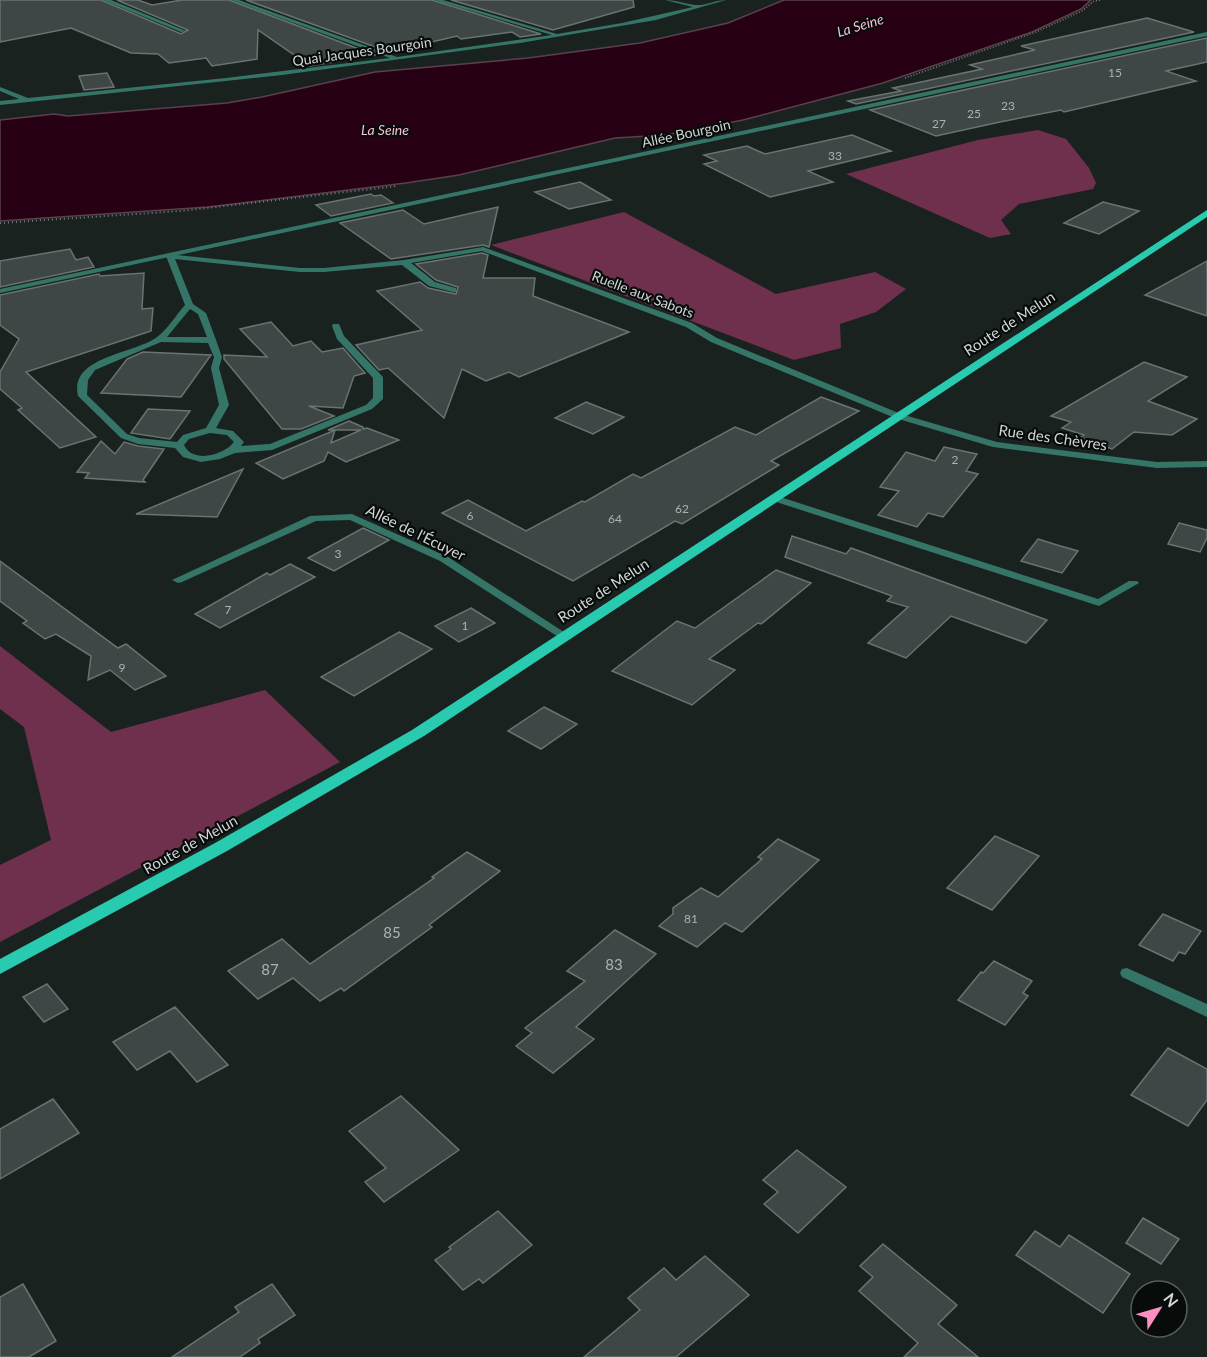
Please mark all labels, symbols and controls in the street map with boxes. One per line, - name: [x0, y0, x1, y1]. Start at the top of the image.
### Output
- water label: La Seine: [835, 10, 886, 40]
- street label: Quai Jacques Bourgoin: [291, 33, 433, 69]
- house number: 15: [1108, 65, 1122, 80]
- house number: 23: [1001, 98, 1015, 113]
- house number: 25: [967, 106, 981, 121]
- street label: Allée Bourgoin: [640, 115, 732, 151]
- house number: 27: [932, 116, 946, 131]
- water label: La Seine: [361, 121, 409, 138]
- house number: 33: [828, 148, 842, 163]
- street label: Ruelle aux Sabots: [590, 267, 696, 321]
- street label: Route de Melun: [960, 287, 1058, 359]
- street label: Rue des Chèvres: [998, 420, 1108, 454]
- house number: 2: [952, 452, 959, 467]
- street label: Allée de l'Écuyer: [363, 500, 469, 564]
- house number: 62: [675, 501, 689, 516]
- house number: 6: [467, 508, 474, 523]
- house number: 64: [608, 511, 622, 526]
- house number: 3: [335, 546, 342, 561]
- street label: Route de Melun: [554, 554, 652, 626]
- house number: 7: [225, 602, 232, 617]
- house number: 1: [462, 618, 469, 633]
- house number: 9: [119, 660, 126, 675]
- street label: Route de Melun: [140, 811, 240, 877]
- house number: 81: [684, 911, 698, 926]
- house number: 85: [383, 923, 401, 941]
- house number: 83: [605, 955, 623, 973]
- house number: 87: [261, 960, 279, 978]
- north arrow: [1129, 1279, 1189, 1339]
- text: N: [1160, 1289, 1183, 1310]

